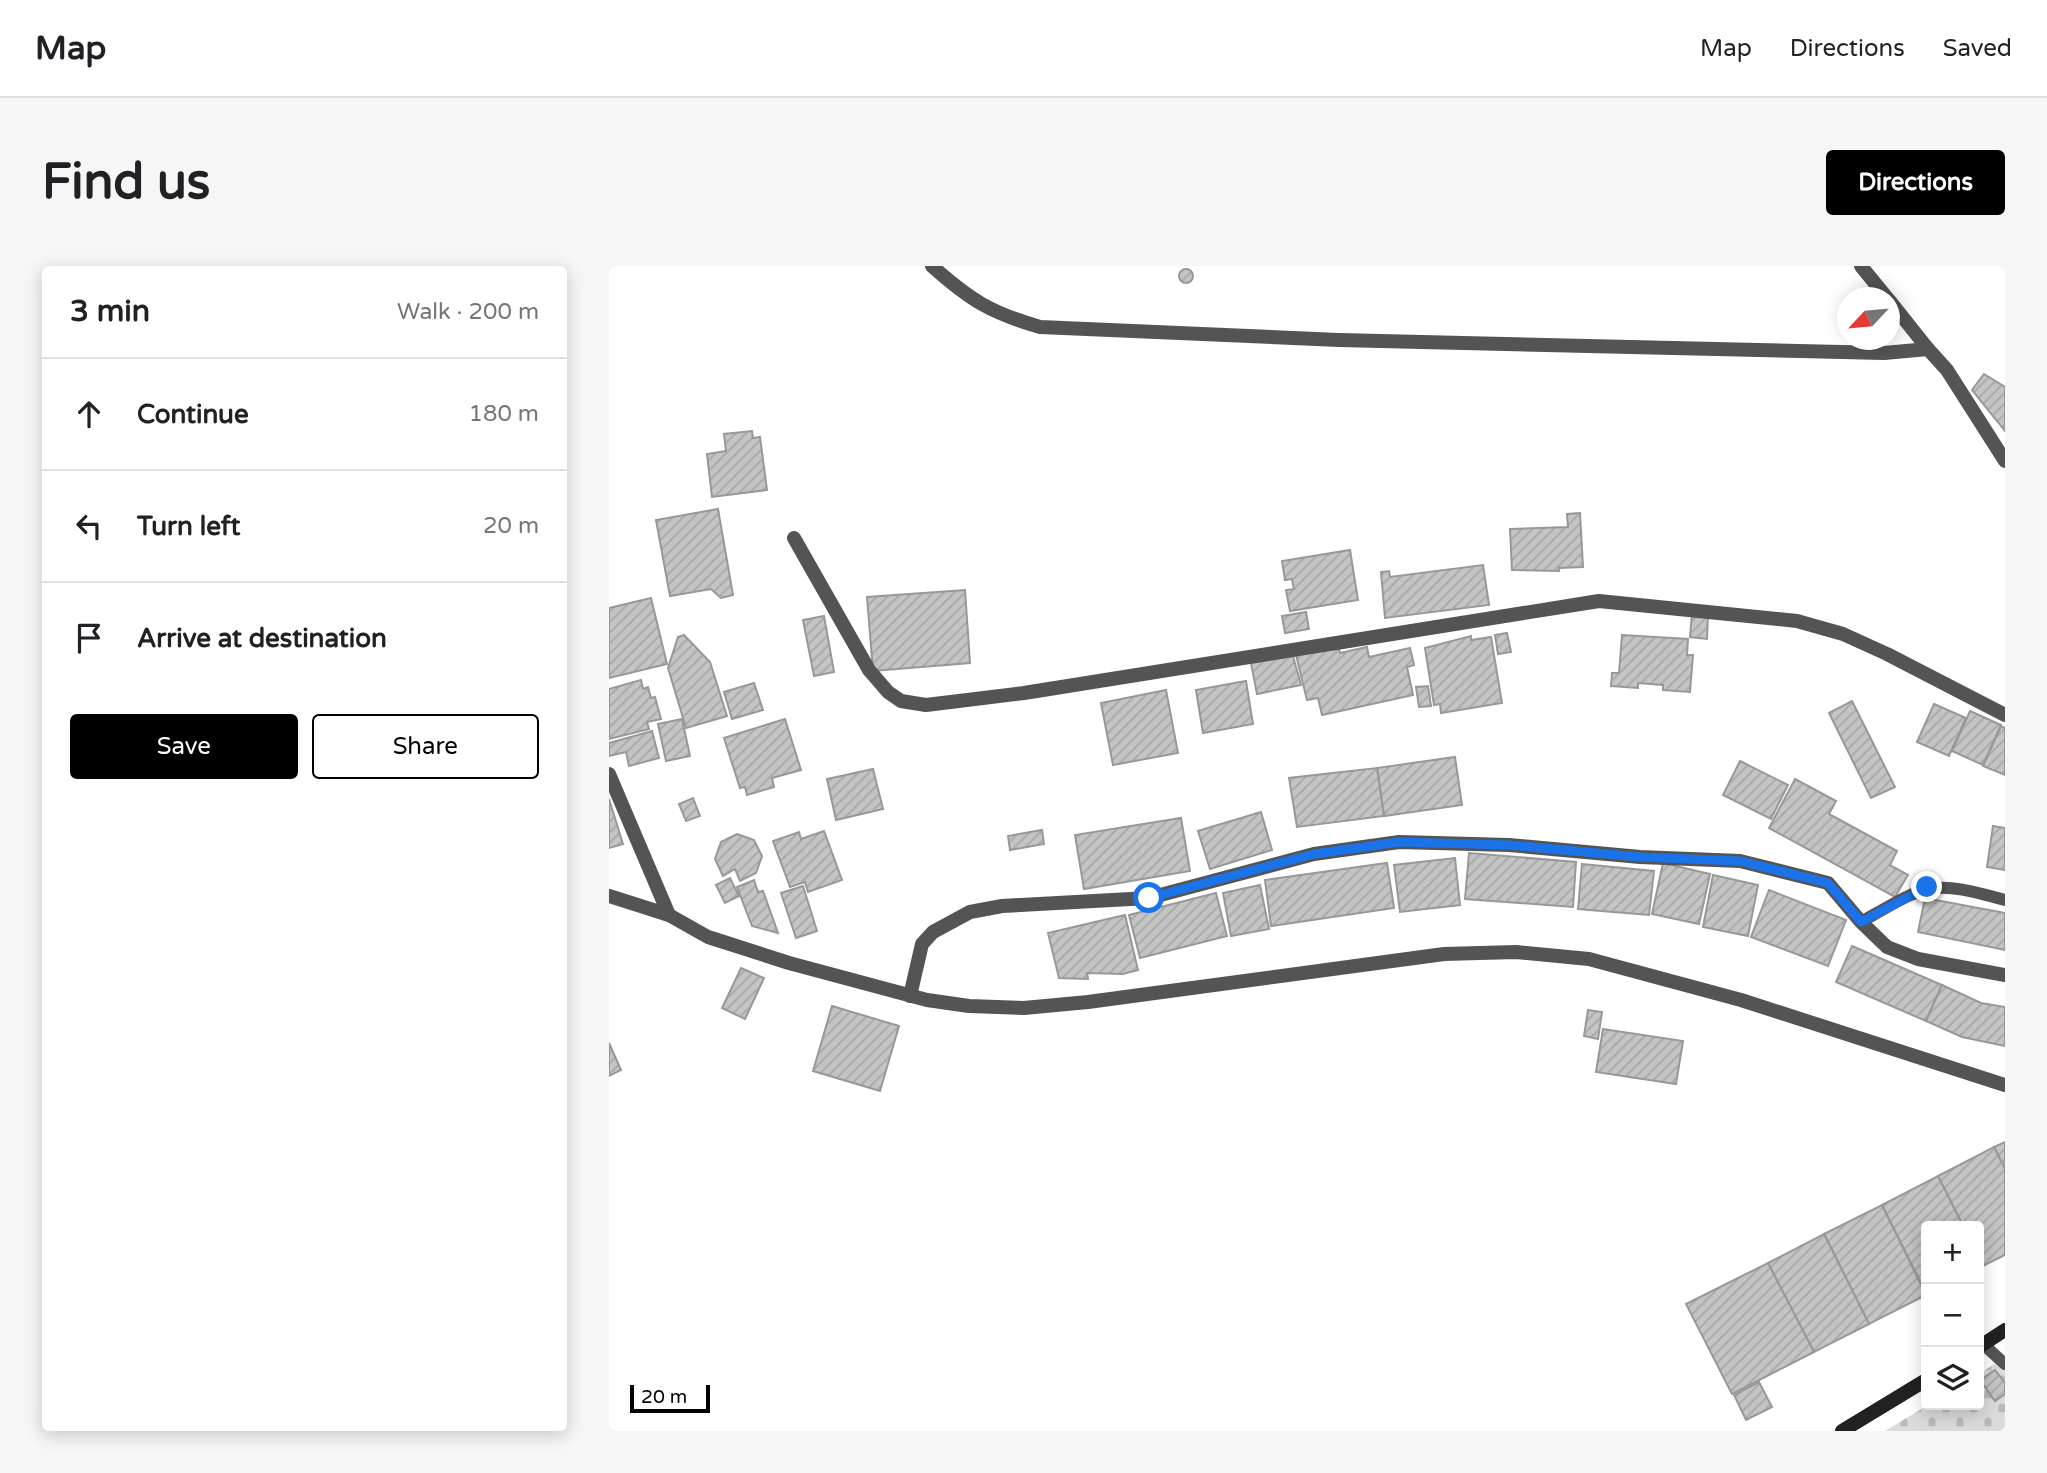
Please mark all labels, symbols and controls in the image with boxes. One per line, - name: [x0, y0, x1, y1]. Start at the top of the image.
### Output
- text: Map: [35, 29, 106, 68]
- text: Map: [1700, 34, 1752, 63]
- text: Directions: [1790, 34, 1905, 63]
- text: Saved: [1943, 34, 2012, 63]
- button: Directions: [1826, 150, 2005, 215]
- text: Find us: [42, 153, 210, 212]
- north arrow: [1837, 287, 1900, 350]
- text: 3 min: [70, 293, 150, 330]
- text: Walk · 200 m: [397, 298, 539, 326]
- icon: ahead: [70, 395, 108, 433]
- text: Continue: [137, 399, 249, 430]
- text: 180 m: [469, 400, 539, 428]
- icon: left: [70, 507, 108, 545]
- text: Turn left: [137, 511, 240, 542]
- text: 20 m: [483, 512, 539, 540]
- icon: arrive: [70, 619, 108, 657]
- text: Arrive at destination: [137, 623, 387, 654]
- button: Save: [70, 714, 298, 779]
- button: Share: [312, 714, 539, 779]
- route end: [1911, 871, 1942, 902]
- route start: [1133, 882, 1164, 913]
- map controls: [1921, 1221, 1984, 1410]
- button: +: [1921, 1221, 1984, 1284]
- button: −: [1921, 1284, 1984, 1347]
- button: layers: [1921, 1347, 1984, 1410]
- scale bar: [630, 1382, 711, 1414]
- text: 20 m: [641, 1386, 687, 1408]

